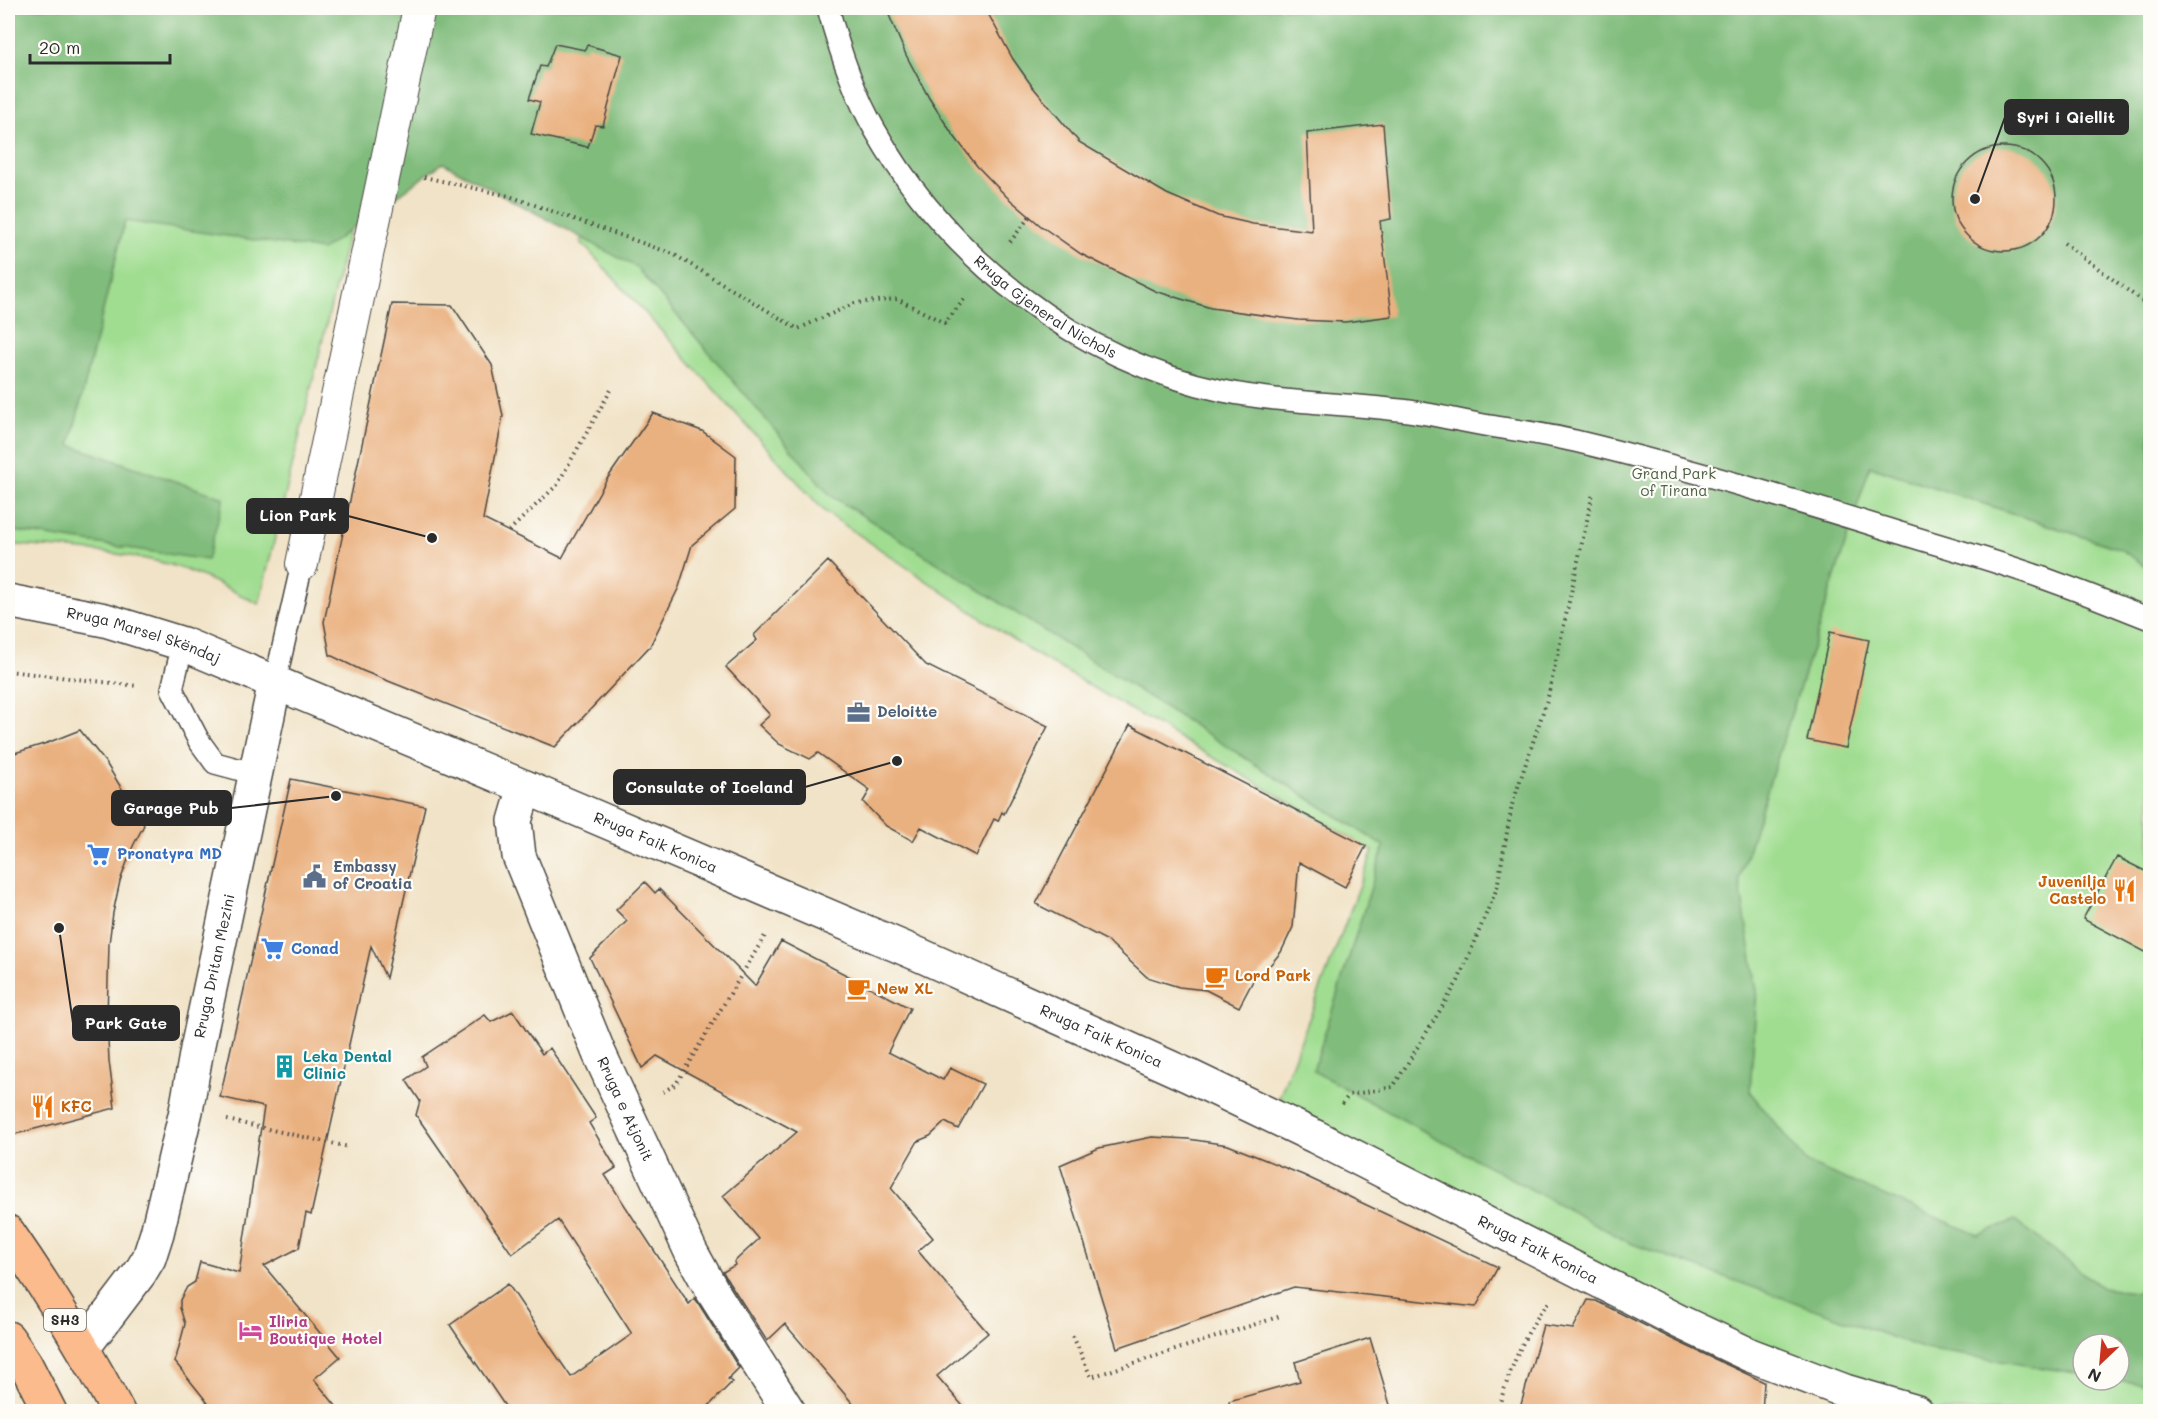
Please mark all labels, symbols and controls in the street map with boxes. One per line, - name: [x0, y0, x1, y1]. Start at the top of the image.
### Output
- scale bar: [30, 27, 170, 65]
- text: 20 m: [39, 35, 80, 59]
- callout: Syri i Qiellit: [2005, 100, 2128, 134]
- text: Syri i Qiellit: [2017, 106, 2115, 127]
- street label: Rruga Gjeneral Nichols: [970, 250, 1120, 362]
- park label: Grand Park of Tirana: [1632, 463, 1716, 500]
- callout: Lion Park: [247, 499, 348, 533]
- text: Lion Park: [259, 504, 337, 525]
- street label: Rruga Marsel Skëndaj: [65, 602, 224, 668]
- office icon: Deloitte: [846, 699, 872, 725]
- place label: Deloitte: [877, 701, 937, 721]
- callout: Consulate of Iceland: [614, 770, 805, 804]
- text: Consulate of Iceland: [625, 776, 793, 797]
- callout: Garage Pub: [112, 791, 231, 825]
- text: Garage Pub: [123, 797, 219, 818]
- street label: Rruga Faik Konica: [591, 806, 721, 877]
- supermarket icon: Pronatyra MD: [86, 841, 112, 867]
- place label: Pronatyra MD: [117, 843, 222, 863]
- place label: Embassy of Croatia: [333, 856, 412, 893]
- public building icon: Embassy of Croatia: [302, 863, 328, 889]
- place label: Juvenilja Castelo: [2038, 871, 2106, 908]
- restaurant icon: Juvenilja Castelo: [2111, 878, 2137, 904]
- street label: Rruga Dritan Mezini: [189, 892, 239, 1040]
- supermarket icon: Conad: [260, 936, 286, 962]
- place label: Conad: [291, 938, 339, 958]
- cafe icon: Lord Park: [1204, 963, 1230, 989]
- place label: Lord Park: [1235, 965, 1311, 985]
- cafe icon: New XL: [846, 976, 872, 1002]
- place label: New XL: [877, 978, 934, 998]
- street label: Rruga Faik Konica: [1037, 999, 1166, 1072]
- callout: Park Gate: [73, 1006, 179, 1040]
- text: Park Gate: [85, 1012, 167, 1033]
- place label: Leka Dental Clinic: [303, 1046, 392, 1083]
- building icon: Leka Dental Clinic: [272, 1053, 298, 1079]
- street label: Rruga e Atjonit: [593, 1053, 659, 1164]
- restaurant icon: KFC: [30, 1094, 56, 1120]
- place label: KFC: [61, 1096, 92, 1116]
- street label: Rruga Faik Konica: [1475, 1210, 1602, 1288]
- road number: SH3: [44, 1309, 86, 1331]
- place label: Iliria Boutique Hotel: [269, 1311, 382, 1348]
- hotel icon: Iliria Boutique Hotel: [238, 1318, 264, 1344]
- north arrow: [2071, 1332, 2131, 1392]
- text: N: [2084, 1364, 2104, 1388]

